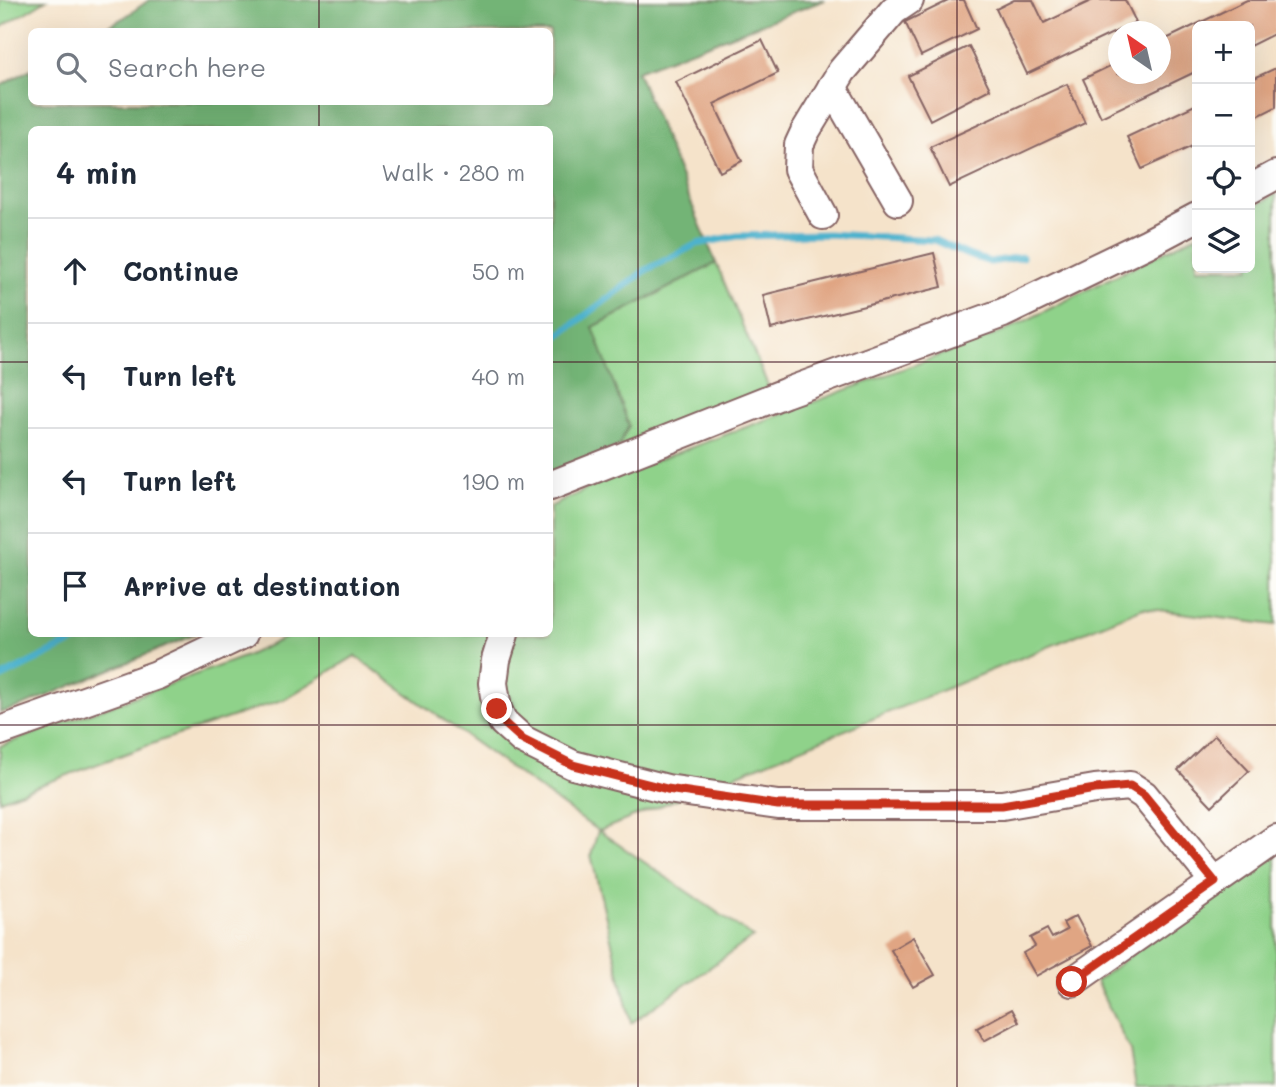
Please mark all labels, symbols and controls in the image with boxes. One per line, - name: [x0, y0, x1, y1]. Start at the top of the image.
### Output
- north arrow: [1108, 21, 1171, 84]
- map controls: [1192, 21, 1255, 273]
- button: +: [1192, 21, 1255, 84]
- search box: [28, 28, 553, 105]
- icon: search: [52, 48, 90, 86]
- text: Search here: [108, 50, 266, 84]
- button: −: [1192, 84, 1255, 147]
- button: locate: [1192, 147, 1255, 210]
- text: 4 min: [56, 152, 137, 192]
- text: Walk · 280 m: [381, 157, 525, 187]
- button: layers: [1192, 210, 1255, 273]
- icon: ahead: [56, 252, 94, 290]
- text: Continue: [123, 254, 239, 288]
- text: 50 m: [472, 256, 525, 286]
- icon: left: [56, 357, 94, 395]
- text: Turn left: [123, 359, 236, 393]
- text: 40 m: [472, 361, 525, 391]
- icon: left: [56, 462, 94, 500]
- text: Turn left: [123, 464, 236, 498]
- text: 190 m: [461, 466, 525, 496]
- icon: arrive: [56, 567, 94, 605]
- text: Arrive at destination: [123, 569, 400, 603]
- route end: [481, 693, 512, 724]
- route start: [1056, 966, 1087, 997]

